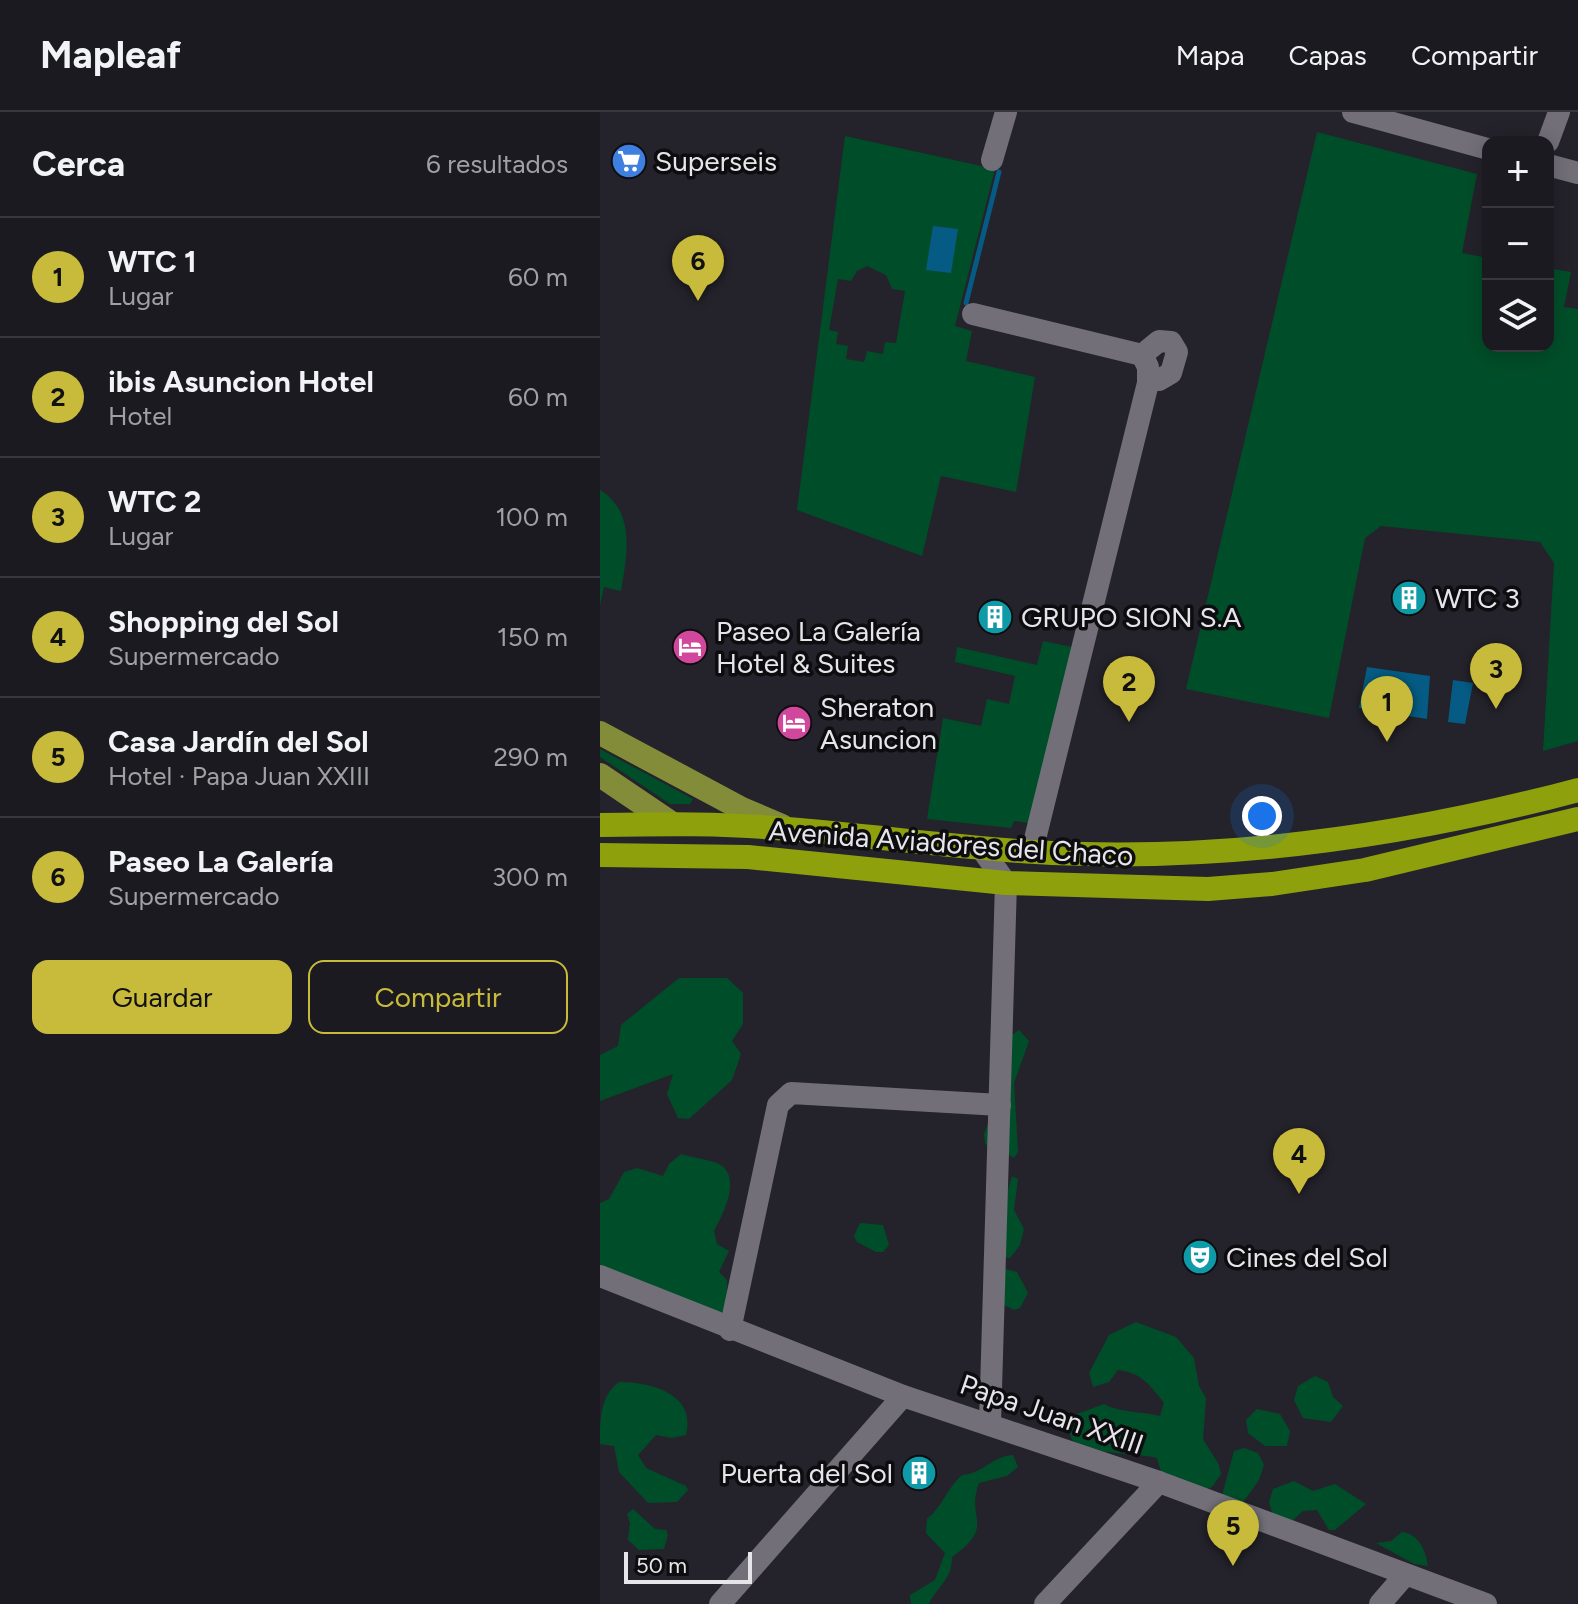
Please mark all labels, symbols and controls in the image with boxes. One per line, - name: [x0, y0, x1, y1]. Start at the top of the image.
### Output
- text: Mapleaf: [40, 32, 181, 78]
- text: Mapa: [1176, 38, 1245, 72]
- text: Capas: [1289, 38, 1367, 72]
- text: Compartir: [1411, 38, 1538, 72]
- map controls: [1482, 136, 1554, 352]
- button: +: [1482, 136, 1554, 208]
- supermarket icon: Superseis: [610, 142, 648, 180]
- text: Cerca: [32, 144, 125, 185]
- place label: Superseis: [655, 144, 777, 178]
- text: 6 resultados: [426, 148, 568, 180]
- button: −: [1482, 208, 1554, 280]
- pin: 6: [672, 235, 724, 301]
- text: WTC 1: [108, 243, 197, 280]
- text: 1: [53, 261, 63, 293]
- text: 60 m: [508, 261, 568, 293]
- text: Lugar: [108, 280, 173, 312]
- button: layers: [1482, 280, 1554, 352]
- text: ibis Asuncion Hotel: [108, 363, 374, 400]
- text: 2: [50, 381, 66, 413]
- text: 60 m: [508, 381, 568, 413]
- text: Hotel: [108, 400, 172, 432]
- text: WTC 2: [108, 483, 201, 520]
- text: 3: [51, 501, 65, 533]
- text: 100 m: [495, 501, 568, 533]
- text: Lugar: [108, 520, 173, 552]
- building icon: WTC 3: [1390, 579, 1428, 617]
- place label: WTC 3: [1435, 581, 1520, 615]
- building icon: GRUPO SION S.A: [976, 598, 1014, 636]
- place label: GRUPO SION S.A: [1021, 600, 1242, 634]
- text: Shopping del Sol: [108, 603, 339, 640]
- place label: Paseo La Galería Hotel & Suites: [716, 614, 921, 680]
- text: 4: [50, 621, 66, 653]
- text: 150 m: [497, 621, 568, 653]
- hotel icon: Paseo La Galería Hotel & Suites: [671, 628, 709, 666]
- text: Supermercado: [108, 640, 280, 672]
- pin: 3: [1470, 643, 1522, 709]
- pin: 2: [1103, 656, 1155, 722]
- pin: 1: [1361, 676, 1413, 742]
- place label: Sheraton Asuncion: [820, 690, 937, 756]
- hotel icon: Sheraton Asuncion: [775, 704, 813, 742]
- text: Casa Jardín del Sol: [108, 723, 369, 760]
- text: 5: [50, 741, 66, 773]
- text: 290 m: [494, 741, 568, 773]
- text: Hotel · Papa Juan XXIII: [108, 760, 370, 792]
- your location: [1242, 796, 1282, 836]
- street label: Avenida Aviadores del Chaco: [768, 813, 1134, 873]
- text: Paseo La Galería: [108, 843, 334, 880]
- text: 6: [50, 861, 66, 893]
- text: 300 m: [492, 861, 568, 893]
- text: Supermercado: [108, 880, 280, 912]
- button: Guardar: [32, 960, 292, 1034]
- button: Compartir: [308, 960, 568, 1034]
- pin: 4: [1273, 1128, 1325, 1194]
- theatre icon: Cines del Sol: [1181, 1238, 1219, 1276]
- place label: Cines del Sol: [1226, 1240, 1388, 1274]
- street label: Papa Juan XXIII: [956, 1367, 1148, 1461]
- building icon: Puerta del Sol: [900, 1454, 938, 1492]
- place label: Puerta del Sol: [720, 1456, 893, 1490]
- pin: 5: [1207, 1500, 1259, 1566]
- scale bar: [624, 1548, 752, 1584]
- text: 50 m: [636, 1552, 687, 1579]

